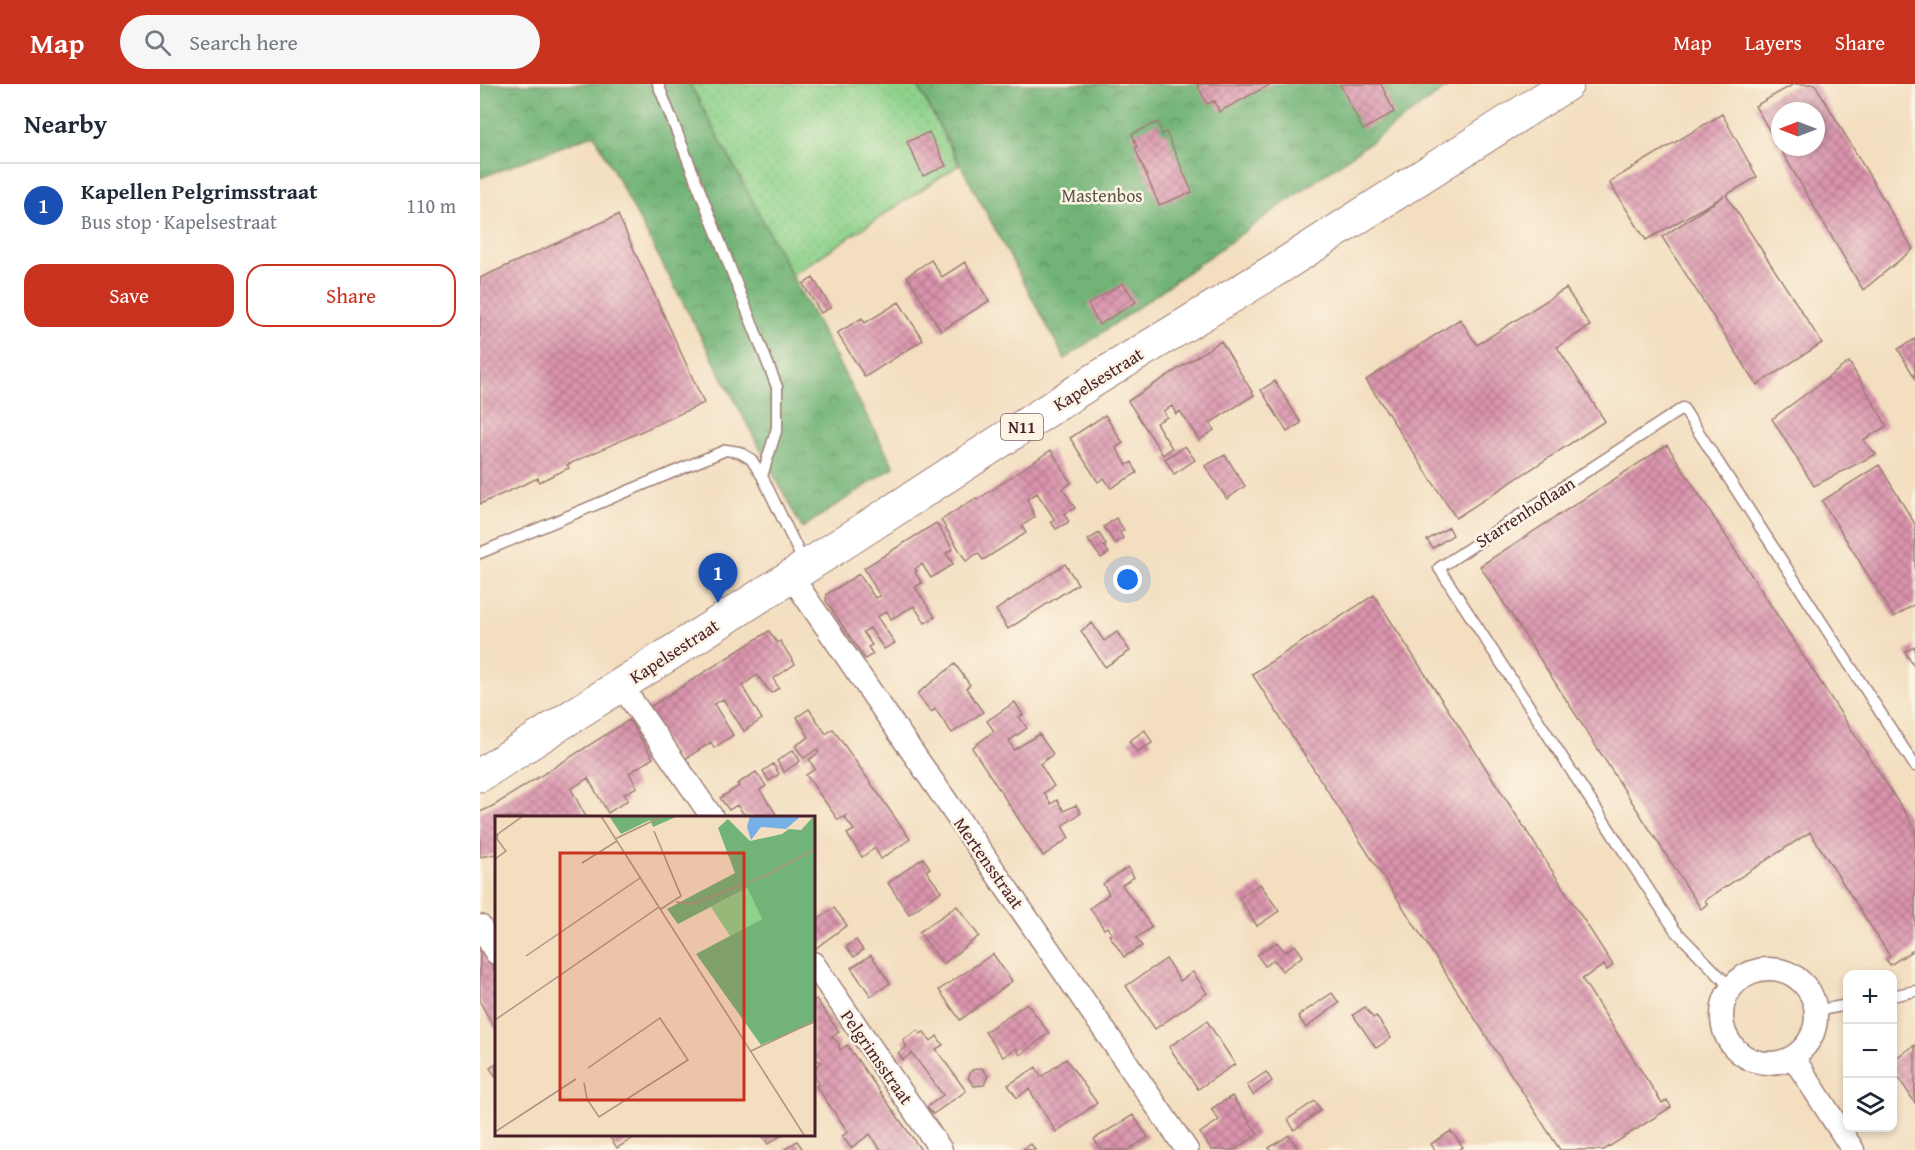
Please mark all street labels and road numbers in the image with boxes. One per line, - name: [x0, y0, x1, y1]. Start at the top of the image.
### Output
- street label: Kapelsestraat: [1048, 340, 1149, 417]
- road number: N11: [1001, 414, 1043, 440]
- street label: Starrenhoflaan: [1470, 470, 1580, 554]
- street label: Kapelsestraat: [624, 612, 725, 690]
- street label: Mertensstraat: [947, 812, 1031, 915]
- street label: Pelgrimsstraat: [834, 1004, 920, 1111]

